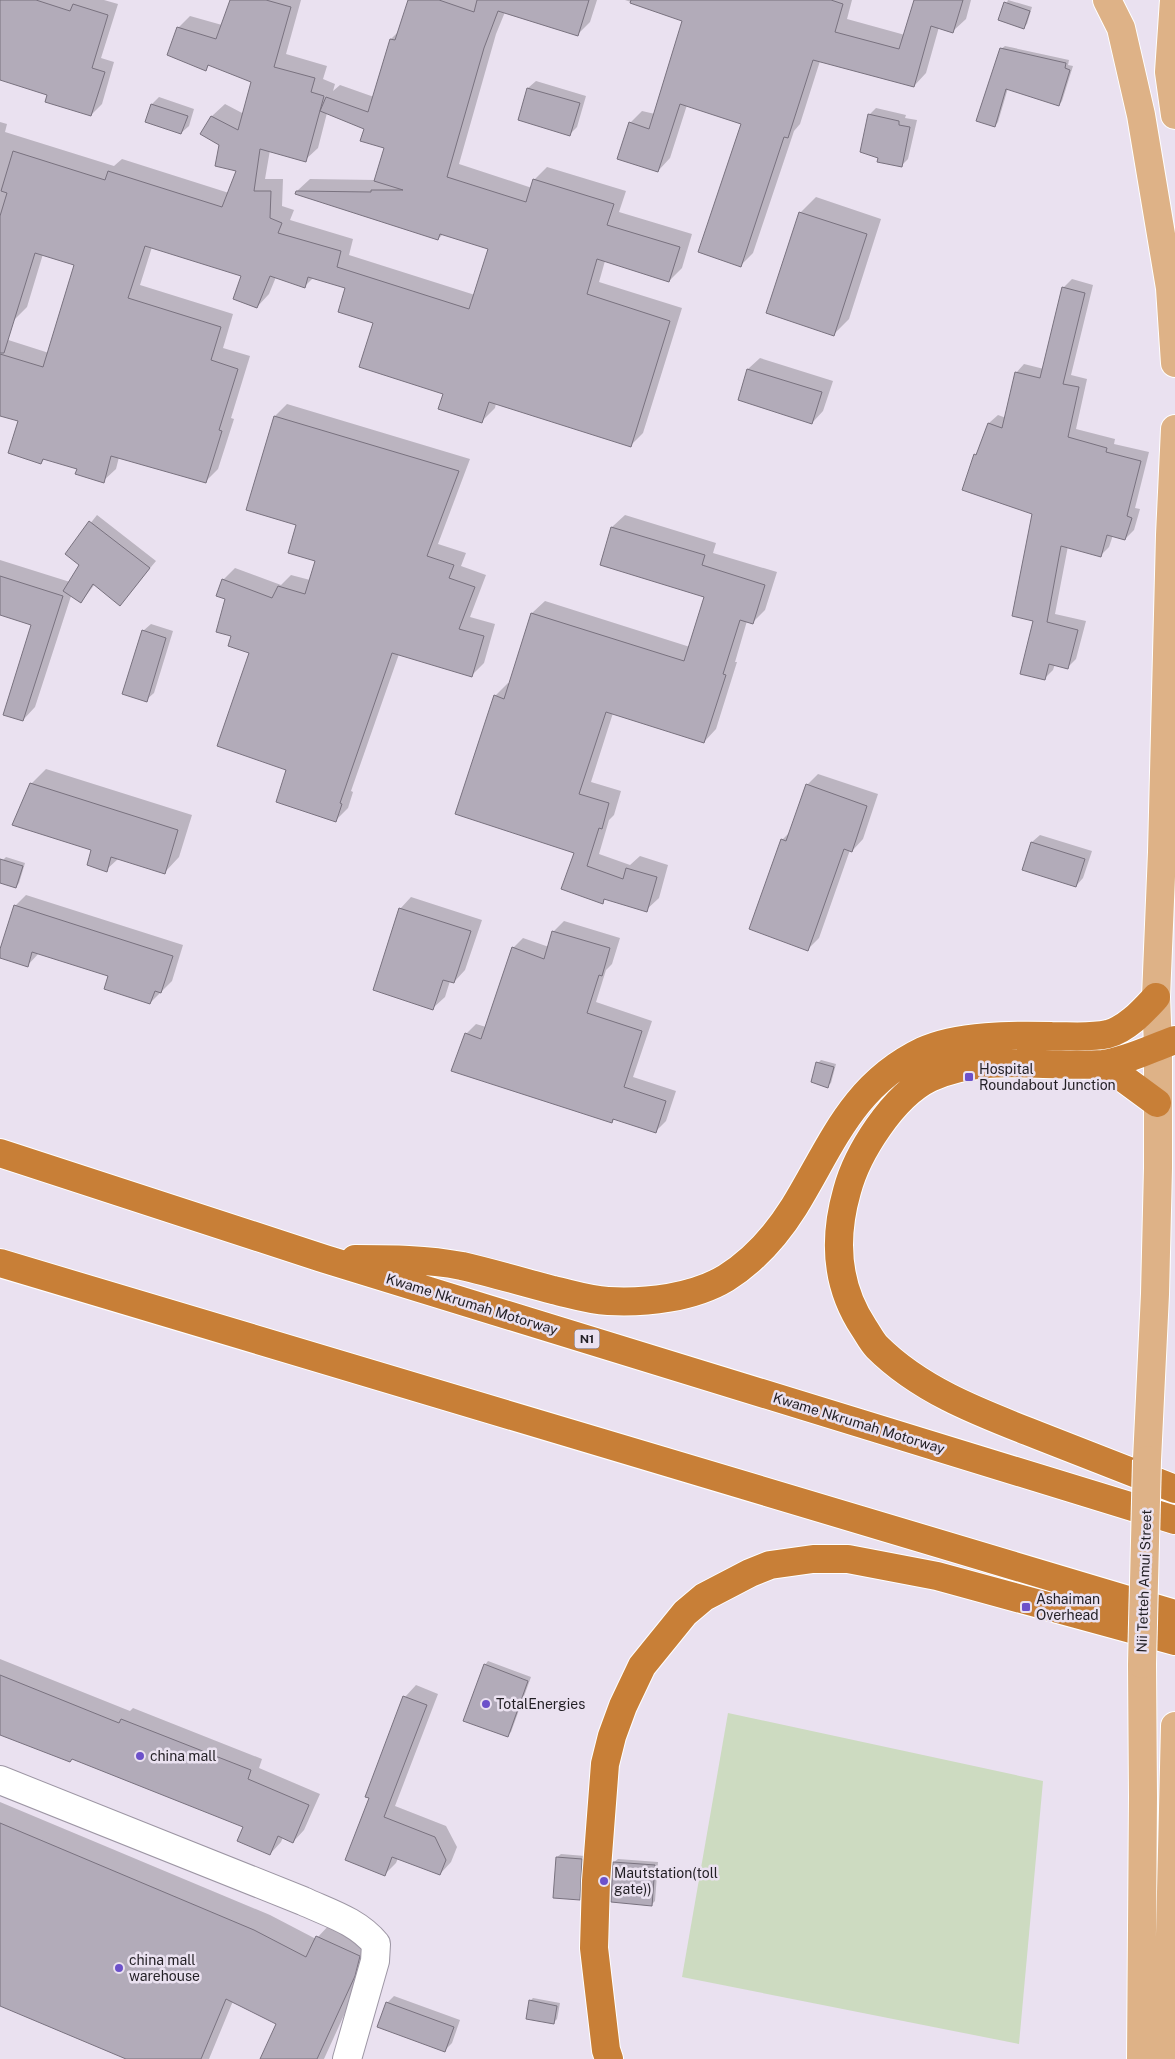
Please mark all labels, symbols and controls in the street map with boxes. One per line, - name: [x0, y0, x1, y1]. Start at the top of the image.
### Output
- place label: Hospital Roundabout Junction: [979, 1061, 1116, 1093]
- marker: Hospital Roundabout Junction: [963, 1071, 975, 1083]
- street label: Kwame Nkrumah Motorway: [384, 1270, 560, 1338]
- road number: N1: [574, 1330, 600, 1348]
- street label: Kwame Nkrumah Motorway: [771, 1389, 947, 1457]
- street label: Nii Tetteh Amui Street: [1134, 1509, 1154, 1653]
- place label: Ashaiman Overhead: [1036, 1591, 1100, 1623]
- marker: Ashaiman Overhead: [1020, 1601, 1032, 1613]
- place label: TotalEnergies: [496, 1696, 585, 1712]
- marker: TotalEnergies: [480, 1698, 492, 1710]
- place label: china mall: [150, 1748, 216, 1764]
- marker: china mall: [134, 1750, 146, 1762]
- place label: Mautstation(toll gate)): [614, 1865, 718, 1897]
- marker: Mautstation(toll gate)): [598, 1875, 610, 1887]
- place label: china mall warehouse: [129, 1952, 200, 1984]
- marker: china mall warehouse: [113, 1962, 125, 1974]

